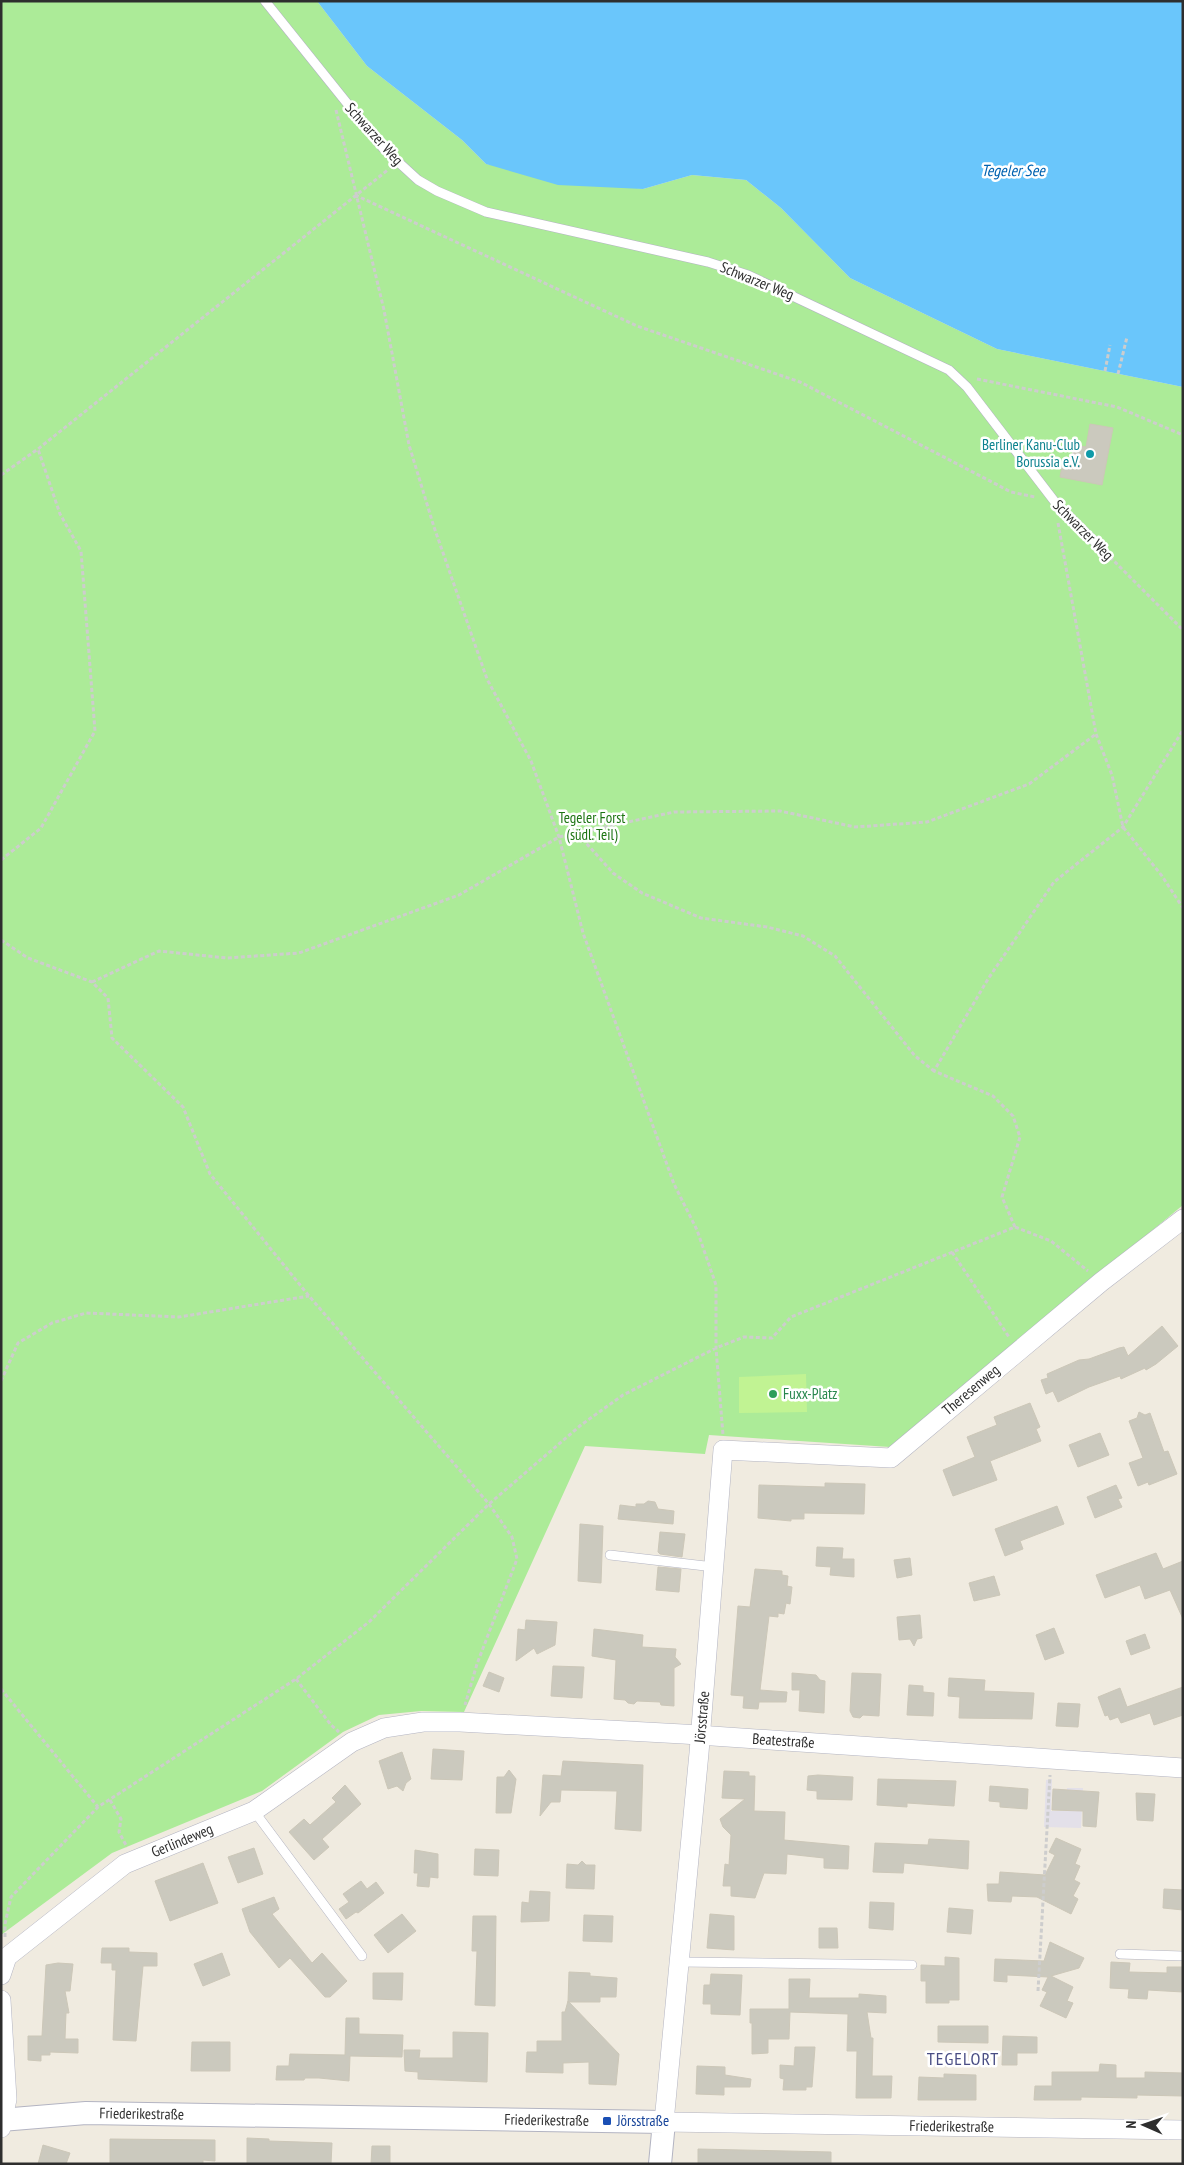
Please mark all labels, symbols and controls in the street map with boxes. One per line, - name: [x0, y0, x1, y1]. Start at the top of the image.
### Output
- street label: Schwarzer Weg: [341, 98, 407, 169]
- water label: Tegeler See: [981, 160, 1046, 180]
- street label: Schwarzer Weg: [718, 257, 797, 304]
- place label: Berliner Kanu-Club Borussia e.V.: [982, 435, 1080, 471]
- marker: Berliner Kanu-Club Borussia e.V.: [1084, 448, 1096, 460]
- street label: Schwarzer Weg: [1049, 495, 1118, 564]
- park label: Tegeler Forst (südl. Teil): [559, 808, 625, 844]
- street label: Theresenweg: [938, 1360, 1003, 1419]
- place label: Fuxx-Platz: [783, 1384, 838, 1403]
- marker: Fuxx-Platz: [767, 1388, 779, 1400]
- street label: Jörsstraße: [690, 1690, 713, 1745]
- street label: Beatestraße: [752, 1729, 815, 1752]
- street label: Gerlindeweg: [148, 1819, 216, 1861]
- district label: TEGELORT: [927, 2047, 999, 2070]
- north arrow: [1119, 2100, 1169, 2150]
- street label: Friederikestraße: [99, 2103, 184, 2124]
- street label: Friederikestraße: [504, 2110, 589, 2130]
- place label: Jörsstraße: [616, 2111, 669, 2130]
- marker: Jörsstraße: [601, 2115, 613, 2127]
- street label: Friederikestraße: [909, 2116, 994, 2136]
- text: N: [1122, 2120, 1140, 2129]

